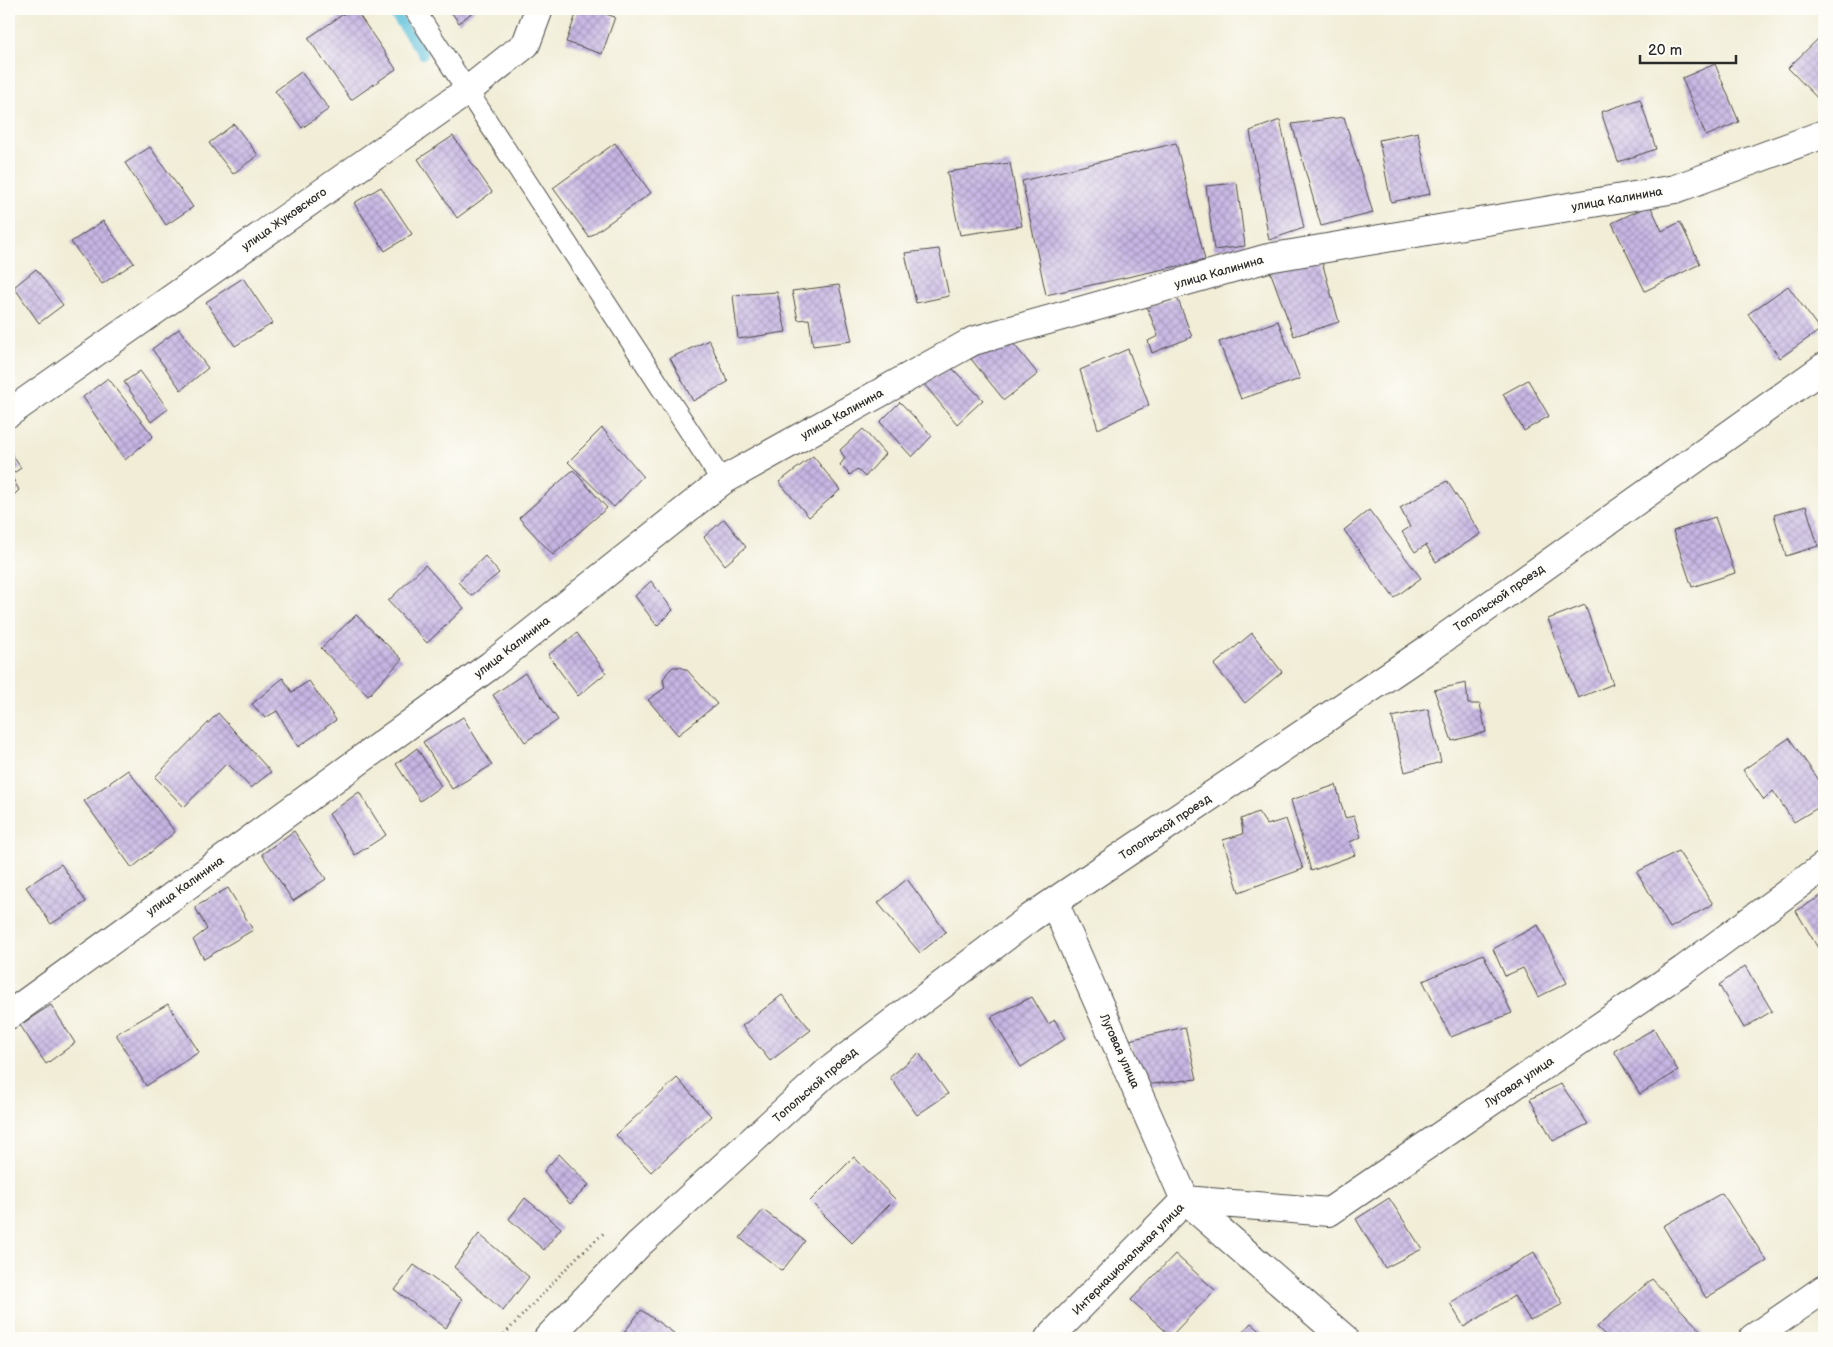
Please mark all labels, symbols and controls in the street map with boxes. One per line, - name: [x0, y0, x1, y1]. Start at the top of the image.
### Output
- scale bar: [1640, 32, 1737, 64]
- text: 20 m: [1648, 41, 1682, 60]
- street label: улица Калинина: [1570, 184, 1664, 215]
- street label: улица Жуковского: [239, 185, 330, 254]
- street label: улица Калинина: [1173, 253, 1266, 292]
- street label: улица Калинина: [798, 386, 886, 443]
- street label: Топольской проезд: [1451, 561, 1548, 635]
- street label: улица Калинина: [471, 613, 553, 682]
- street label: Топольской проезд: [1117, 791, 1215, 864]
- street label: улица Калинина: [144, 853, 227, 920]
- street label: Луговая улица: [1096, 1011, 1143, 1091]
- street label: Топольской проезд: [770, 1044, 861, 1126]
- street label: Луговая улица: [1481, 1054, 1557, 1112]
- street label: Интернациональная улица: [1069, 1200, 1187, 1318]

